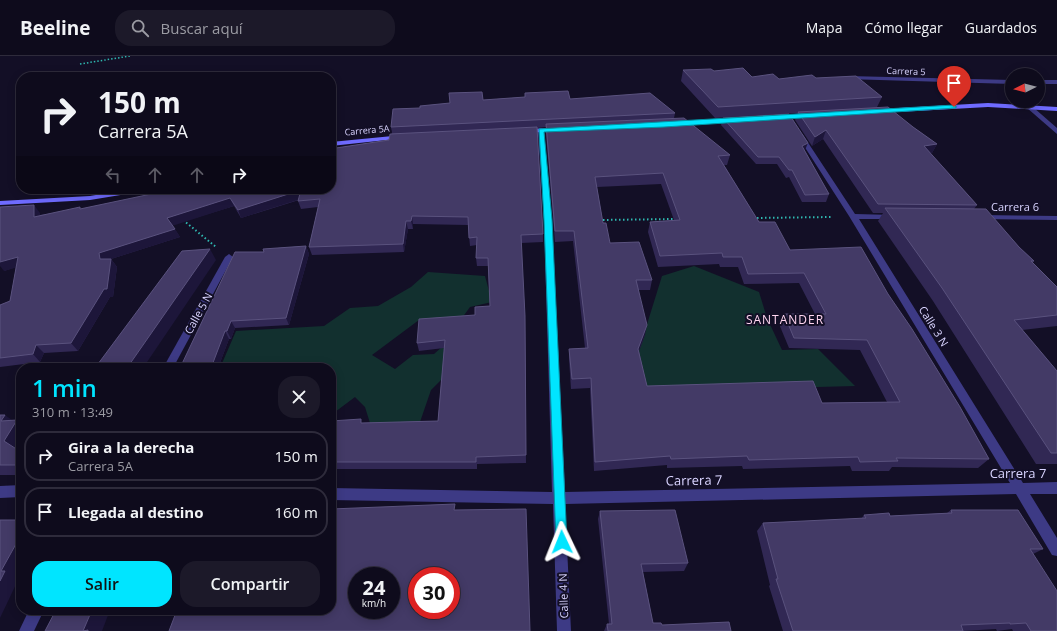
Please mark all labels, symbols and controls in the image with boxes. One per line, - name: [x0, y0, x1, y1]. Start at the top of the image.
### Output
- search box: [115, 10, 395, 46]
- text: Beeline: [20, 15, 91, 41]
- icon: search: [129, 17, 151, 39]
- text: Buscar aquí: [161, 18, 243, 38]
- text: Mapa: [806, 18, 842, 37]
- text: Cómo llegar: [864, 18, 943, 37]
- text: Guardados: [965, 18, 1037, 37]
- street label: Carrera 5: [886, 64, 926, 78]
- pin: [937, 66, 971, 107]
- north arrow: [1005, 68, 1045, 108]
- map controls: [1005, 68, 1045, 108]
- icon: arrive: [943, 72, 965, 94]
- text: 150 m: [98, 83, 181, 121]
- icon: right: [32, 88, 84, 140]
- text: Carrera 5A: [98, 119, 188, 143]
- street label: Carrera 5A: [344, 122, 390, 138]
- icon: left: [102, 164, 124, 186]
- icon: ahead: [144, 164, 166, 186]
- icon: ahead: [186, 164, 208, 186]
- icon: right: [228, 164, 250, 186]
- street label: Carrera 6: [991, 199, 1039, 214]
- street label: Calle 5 N: [181, 290, 215, 336]
- street label: Calle 3 N: [916, 303, 952, 349]
- district label: SANTANDER: [746, 311, 824, 328]
- text: 1 min: [32, 371, 97, 404]
- button: close: [278, 376, 320, 418]
- text: 310 m · 13:49: [32, 403, 113, 421]
- text: Gira a la derecha: [68, 437, 194, 457]
- icon: right: [34, 445, 56, 467]
- text: 150 m: [274, 446, 318, 466]
- text: Carrera 5A: [68, 457, 133, 475]
- street label: Carrera 7: [990, 464, 1046, 482]
- street label: Carrera 7: [666, 471, 722, 489]
- icon: arrive: [34, 501, 56, 523]
- text: Llegada al destino: [68, 502, 203, 522]
- text: 160 m: [274, 502, 318, 522]
- position arrow: [541, 521, 583, 563]
- button: Salir: [32, 561, 172, 607]
- button: Compartir: [180, 561, 320, 607]
- speed limit sign: 30: [408, 567, 460, 619]
- street label: Calle 4 N: [555, 573, 571, 619]
- text: 24: [363, 574, 385, 601]
- text: km/h: [362, 596, 386, 610]

